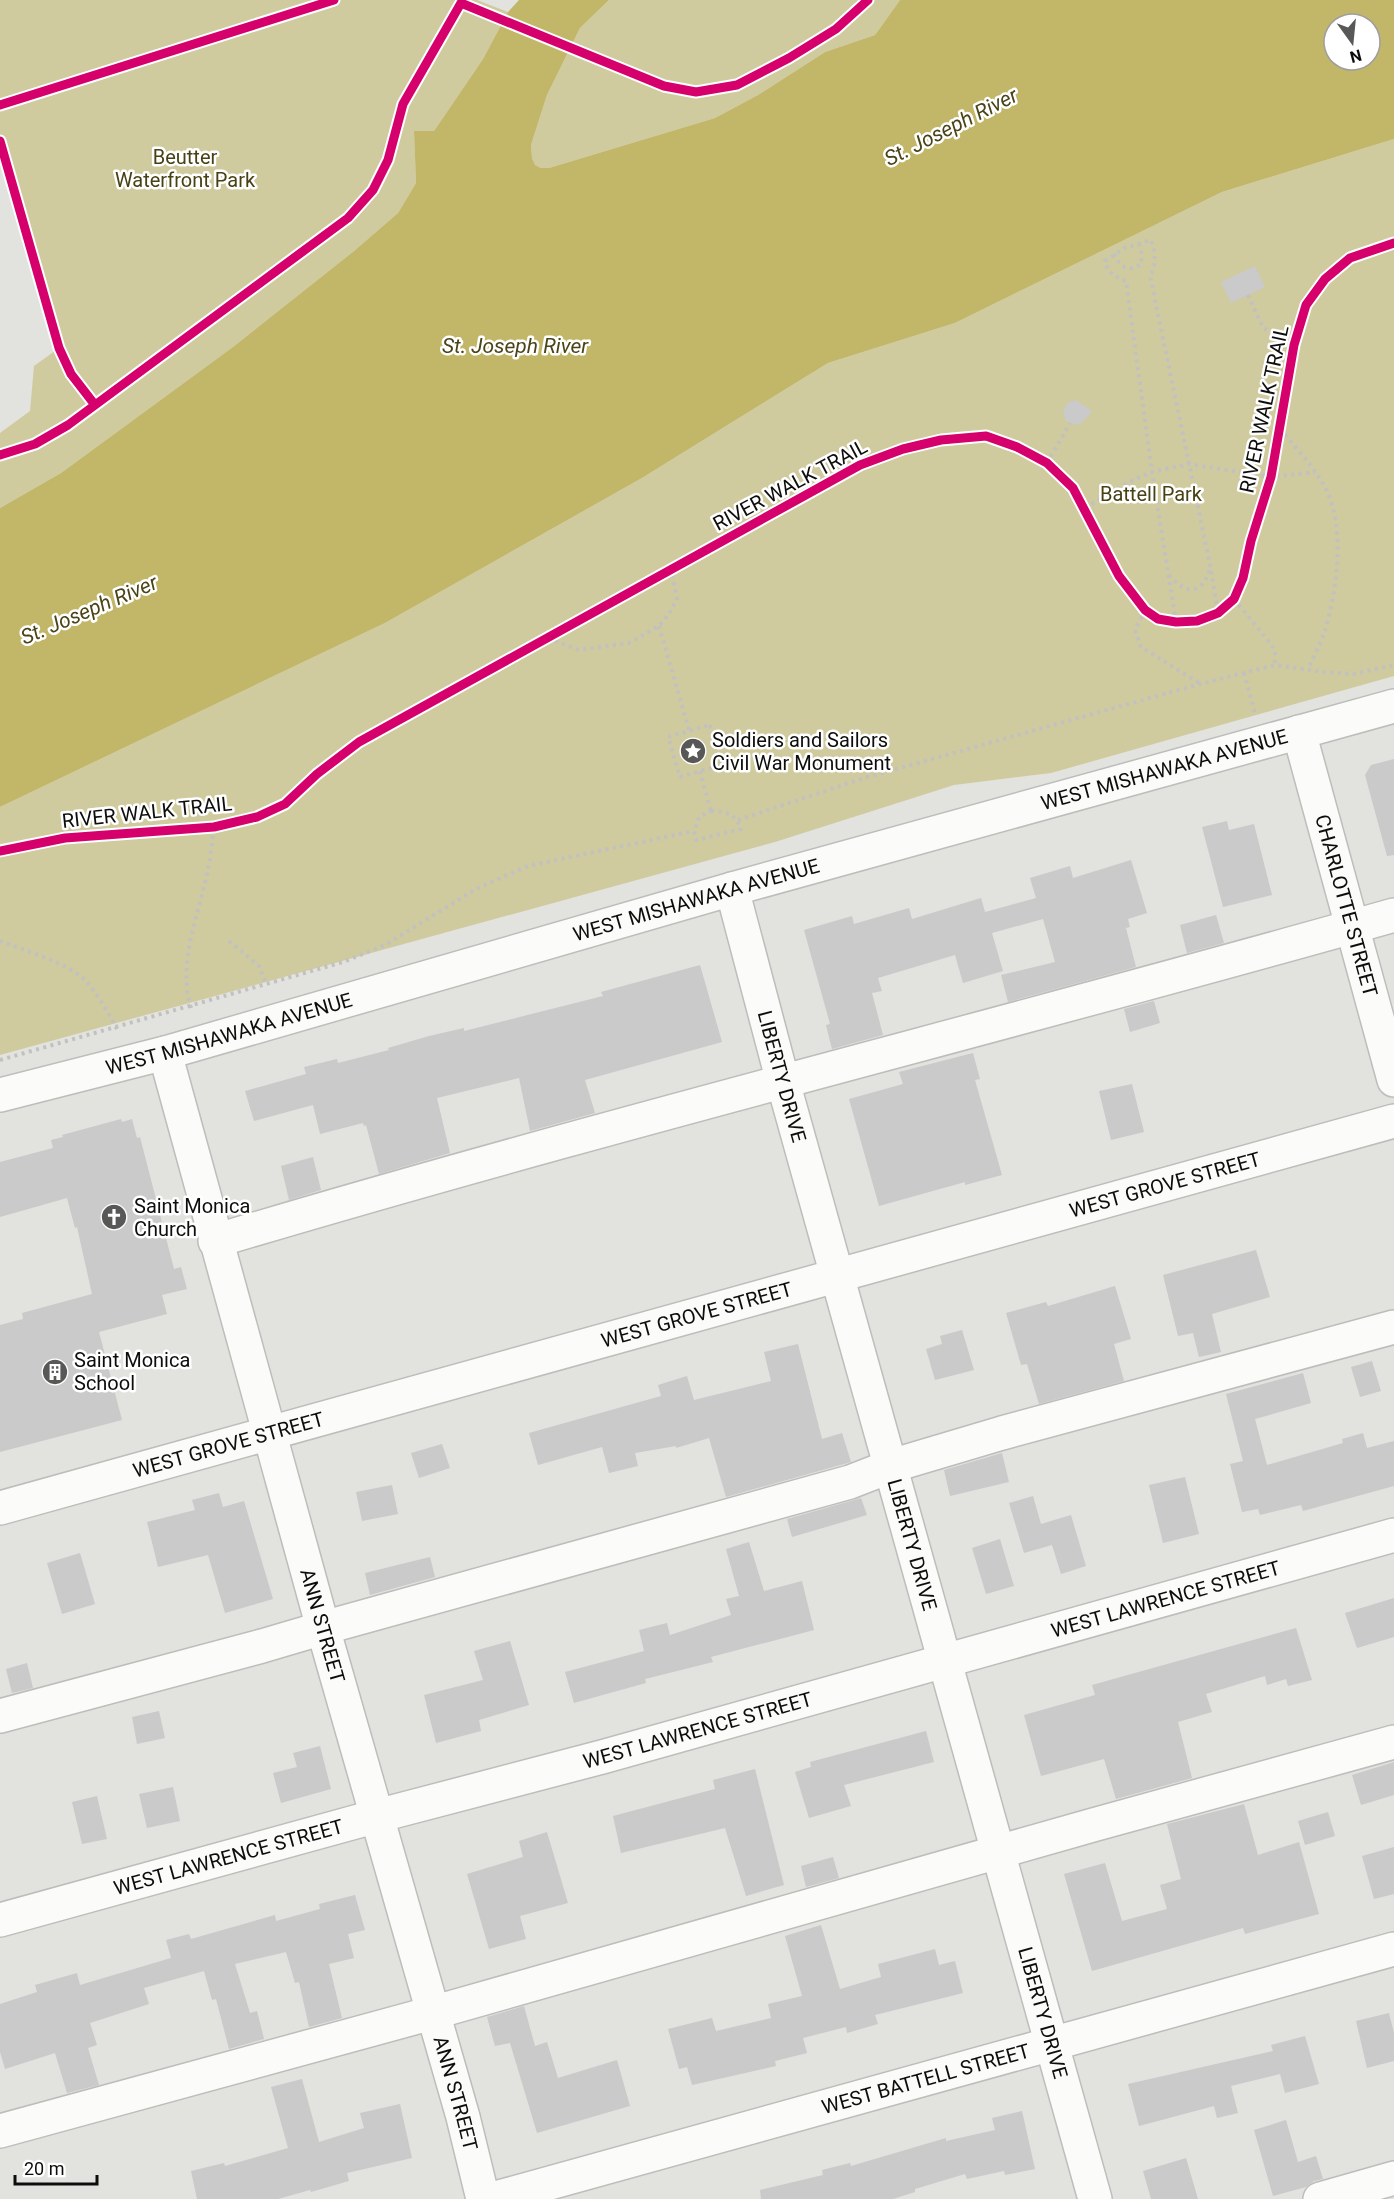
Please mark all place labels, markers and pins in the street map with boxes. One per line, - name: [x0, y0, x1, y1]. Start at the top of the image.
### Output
- place label: Soldiers and Sailors Civil War Monument: [712, 728, 891, 775]
- place icon: Soldiers and Sailors Civil War Monument: [678, 736, 708, 766]
- place label: Saint Monica Church: [134, 1194, 250, 1241]
- church icon: Saint Monica Church: [99, 1202, 129, 1232]
- place label: Saint Monica School: [74, 1348, 190, 1395]
- building icon: Saint Monica School: [40, 1357, 70, 1387]

